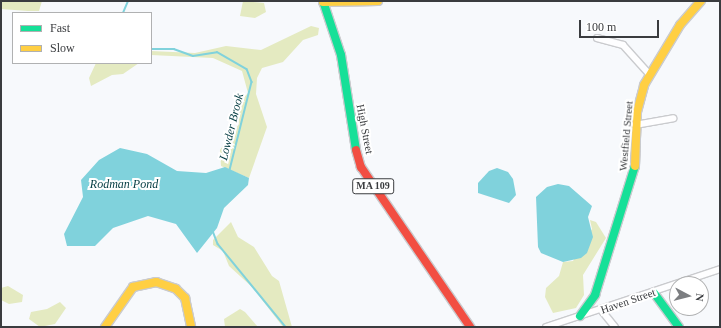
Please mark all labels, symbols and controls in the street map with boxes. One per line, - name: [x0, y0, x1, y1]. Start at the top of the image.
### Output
- legend: [12, 12, 152, 64]
- scale bar: [581, 12, 661, 38]
- text: 100 m: [586, 20, 616, 34]
- text: Fast: [50, 21, 70, 35]
- text: Slow: [50, 41, 75, 55]
- water label: Lowder Brook: [217, 92, 247, 162]
- street label: Westfield Street: [616, 100, 636, 172]
- street label: High Street: [354, 103, 376, 155]
- water label: Rodman Pond: [90, 178, 158, 192]
- road number: MA 109: [351, 178, 395, 194]
- north arrow: [669, 276, 709, 316]
- street label: Haven Street: [599, 285, 657, 317]
- text: N: [693, 293, 706, 302]

